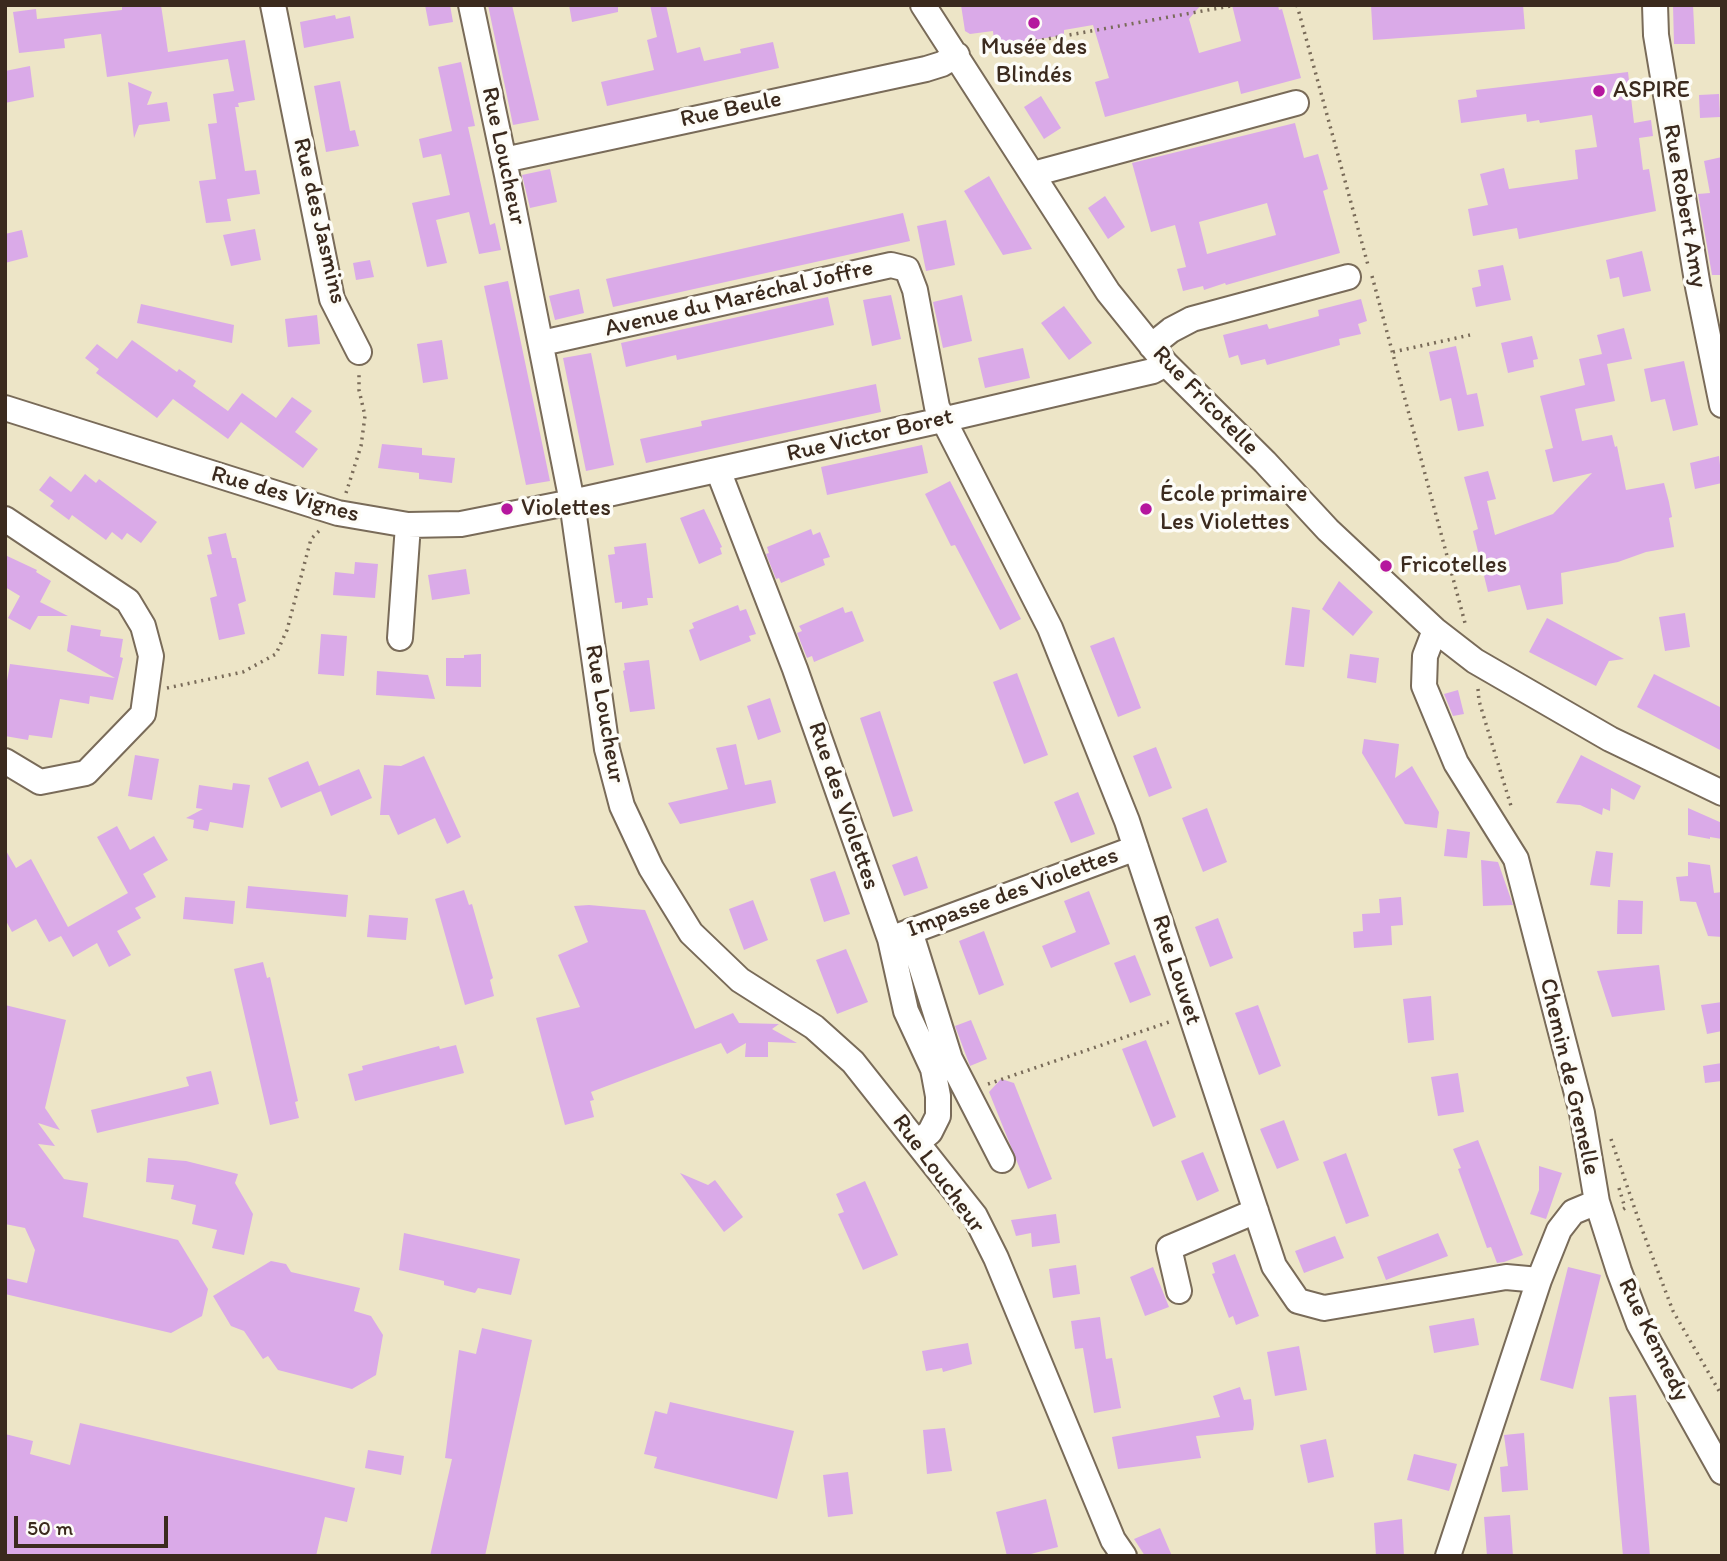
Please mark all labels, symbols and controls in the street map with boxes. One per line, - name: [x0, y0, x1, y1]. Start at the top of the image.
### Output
- marker: Musée des Blindés: [1026, 15, 1042, 31]
- place label: Musée des Blindés: [981, 34, 1087, 90]
- place label: ASPIRE: [1613, 77, 1690, 105]
- marker: ASPIRE: [1591, 83, 1607, 99]
- street label: Rue Loucheur: [474, 85, 532, 227]
- street label: Rue Beule: [678, 85, 784, 135]
- street label: Rue Robert Amy: [1655, 122, 1713, 290]
- street label: Rue des Jasmins: [286, 135, 352, 307]
- street label: Avenue du Maréchal Joffre: [602, 254, 876, 344]
- street label: Rue Fricotelle: [1146, 340, 1264, 462]
- street label: Rue Victor Boret: [784, 403, 956, 469]
- street label: Rue des Vignes: [208, 460, 362, 530]
- place label: École primaire Les Violettes: [1160, 481, 1307, 537]
- place label: Violettes: [521, 495, 611, 523]
- marker: Violettes: [499, 501, 515, 517]
- marker: École primaire Les Violettes: [1138, 501, 1154, 517]
- place label: Fricotelles: [1400, 552, 1507, 580]
- marker: Fricotelles: [1378, 558, 1394, 574]
- street label: Rue Loucheur: [578, 643, 630, 785]
- street label: Rue des Violettes: [801, 718, 885, 894]
- street label: Impasse des Violettes: [904, 841, 1122, 945]
- street label: Rue Louvet: [1145, 911, 1207, 1029]
- street label: Chemin de Grenelle: [1532, 976, 1606, 1178]
- street label: Rue Loucheur: [885, 1109, 991, 1239]
- street label: Rue Kennedy: [1611, 1274, 1695, 1406]
- scale bar: [18, 1502, 172, 1546]
- text: 50 m: [27, 1515, 73, 1540]

